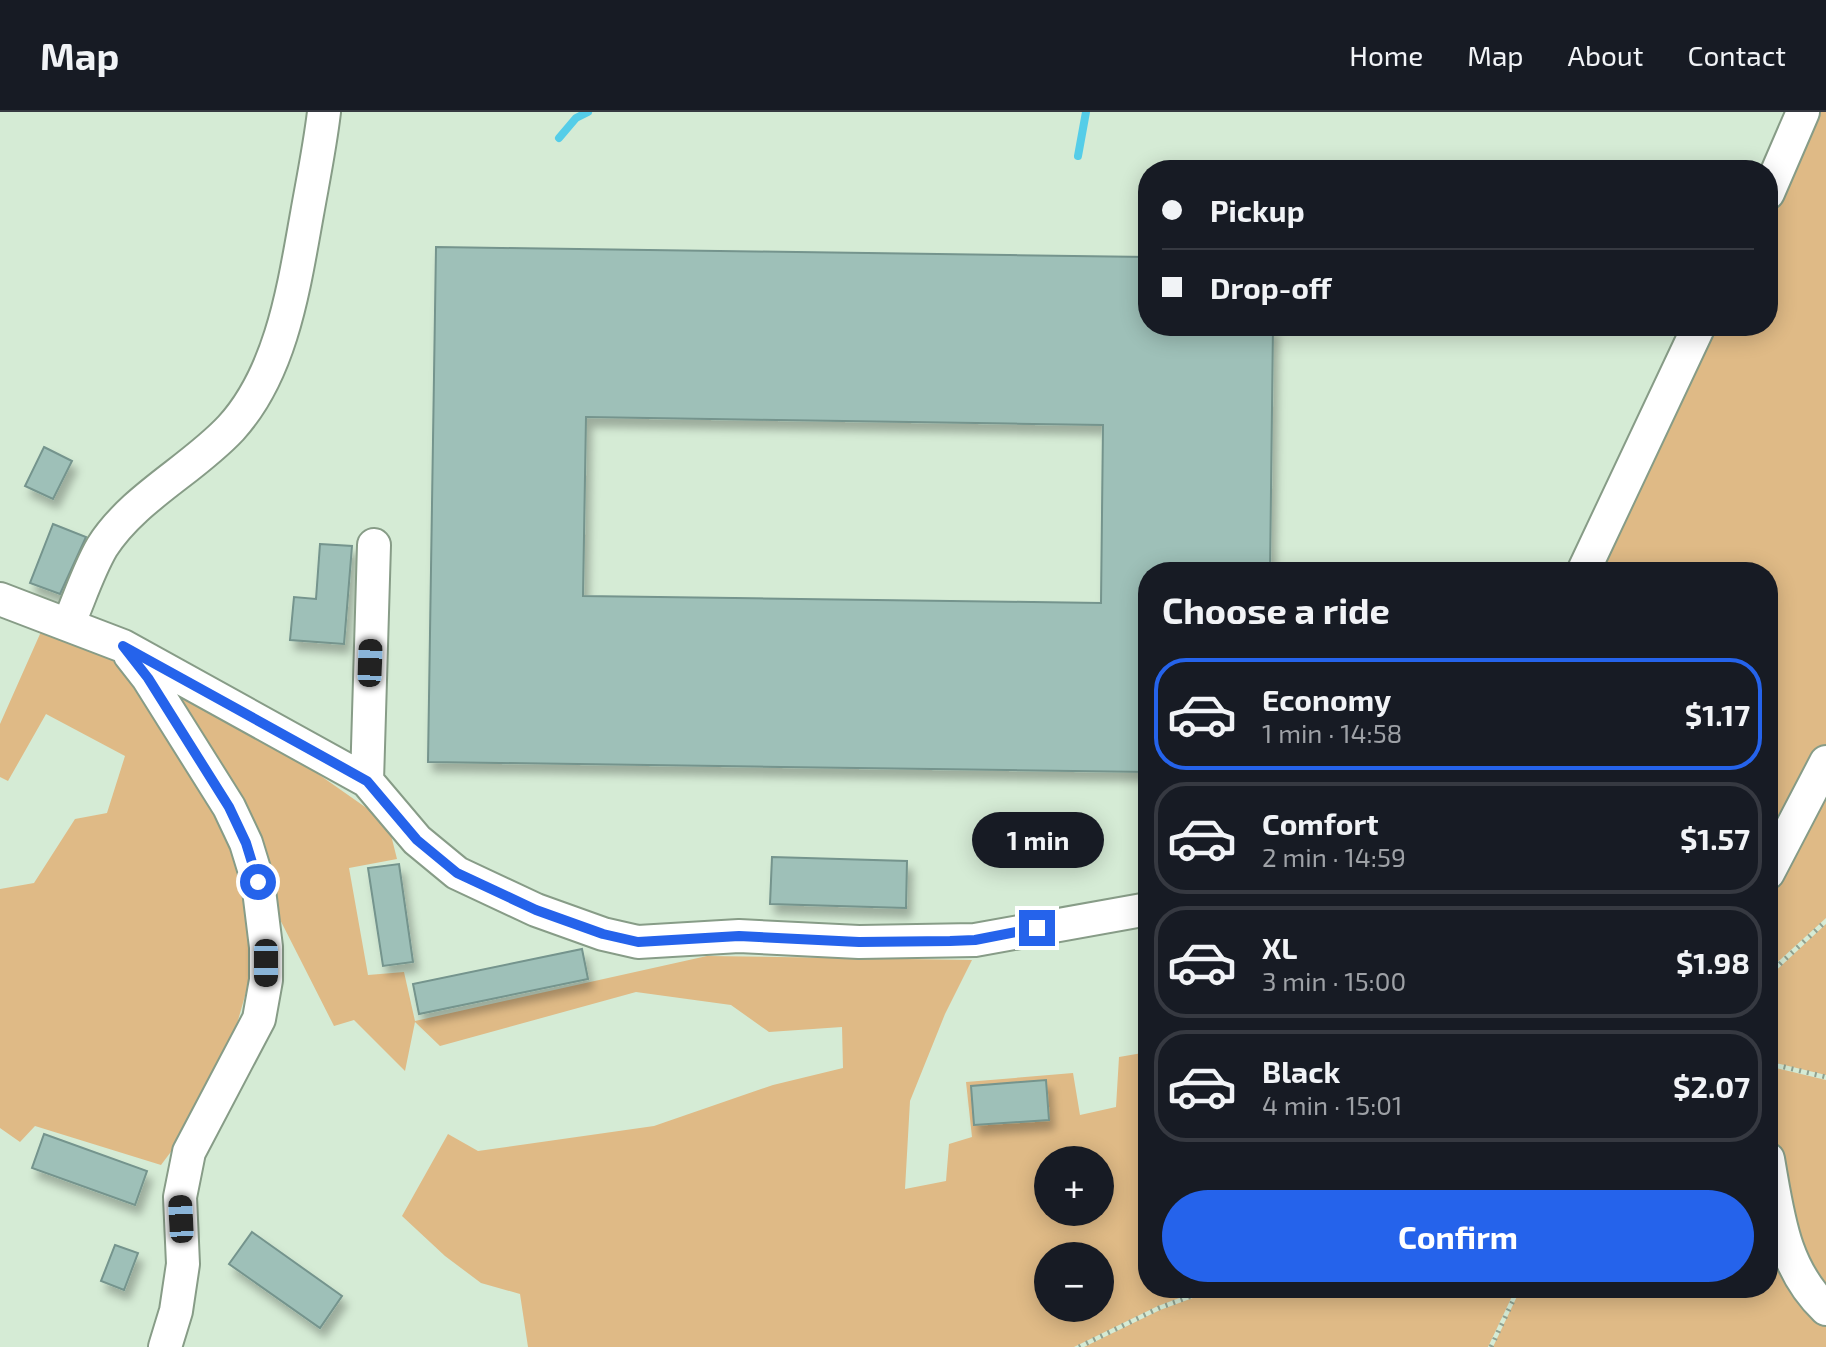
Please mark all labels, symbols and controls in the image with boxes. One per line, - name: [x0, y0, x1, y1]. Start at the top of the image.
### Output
- text: Map: [40, 32, 119, 78]
- text: Home: [1349, 38, 1423, 72]
- text: Map: [1467, 38, 1524, 72]
- text: About: [1568, 38, 1643, 72]
- text: Contact: [1687, 38, 1786, 72]
- text: Pickup: [1210, 192, 1305, 228]
- text: Drop-off: [1210, 269, 1332, 305]
- text: Choose a ride: [1162, 588, 1390, 631]
- car: [357, 639, 383, 687]
- icon: car: [1166, 678, 1238, 750]
- text: Economy: [1262, 681, 1391, 717]
- text: $1.17: [1685, 696, 1750, 732]
- text: 1 min · 14:58: [1262, 717, 1402, 748]
- icon: car: [1166, 802, 1238, 874]
- text: Comfort: [1262, 805, 1379, 841]
- callout: 1 min: [971, 812, 1103, 868]
- text: $1.57: [1680, 820, 1750, 856]
- text: 1 min: [1007, 824, 1069, 855]
- text: 2 min · 14:59: [1262, 841, 1406, 872]
- route start: [240, 864, 276, 900]
- route end: [1019, 910, 1055, 946]
- icon: car: [1166, 926, 1238, 998]
- text: XL: [1262, 929, 1297, 965]
- car: [254, 939, 278, 987]
- text: $1.98: [1676, 944, 1750, 980]
- text: 3 min · 15:00: [1262, 965, 1406, 996]
- icon: car: [1166, 1050, 1238, 1122]
- text: Black: [1262, 1053, 1340, 1089]
- text: $2.07: [1673, 1068, 1750, 1104]
- text: 4 min · 15:01: [1262, 1089, 1402, 1120]
- map controls: [1034, 1146, 1114, 1322]
- button: +: [1034, 1146, 1114, 1226]
- button: Confirm: [1162, 1190, 1754, 1282]
- car: [168, 1194, 194, 1244]
- button: −: [1034, 1242, 1114, 1322]

